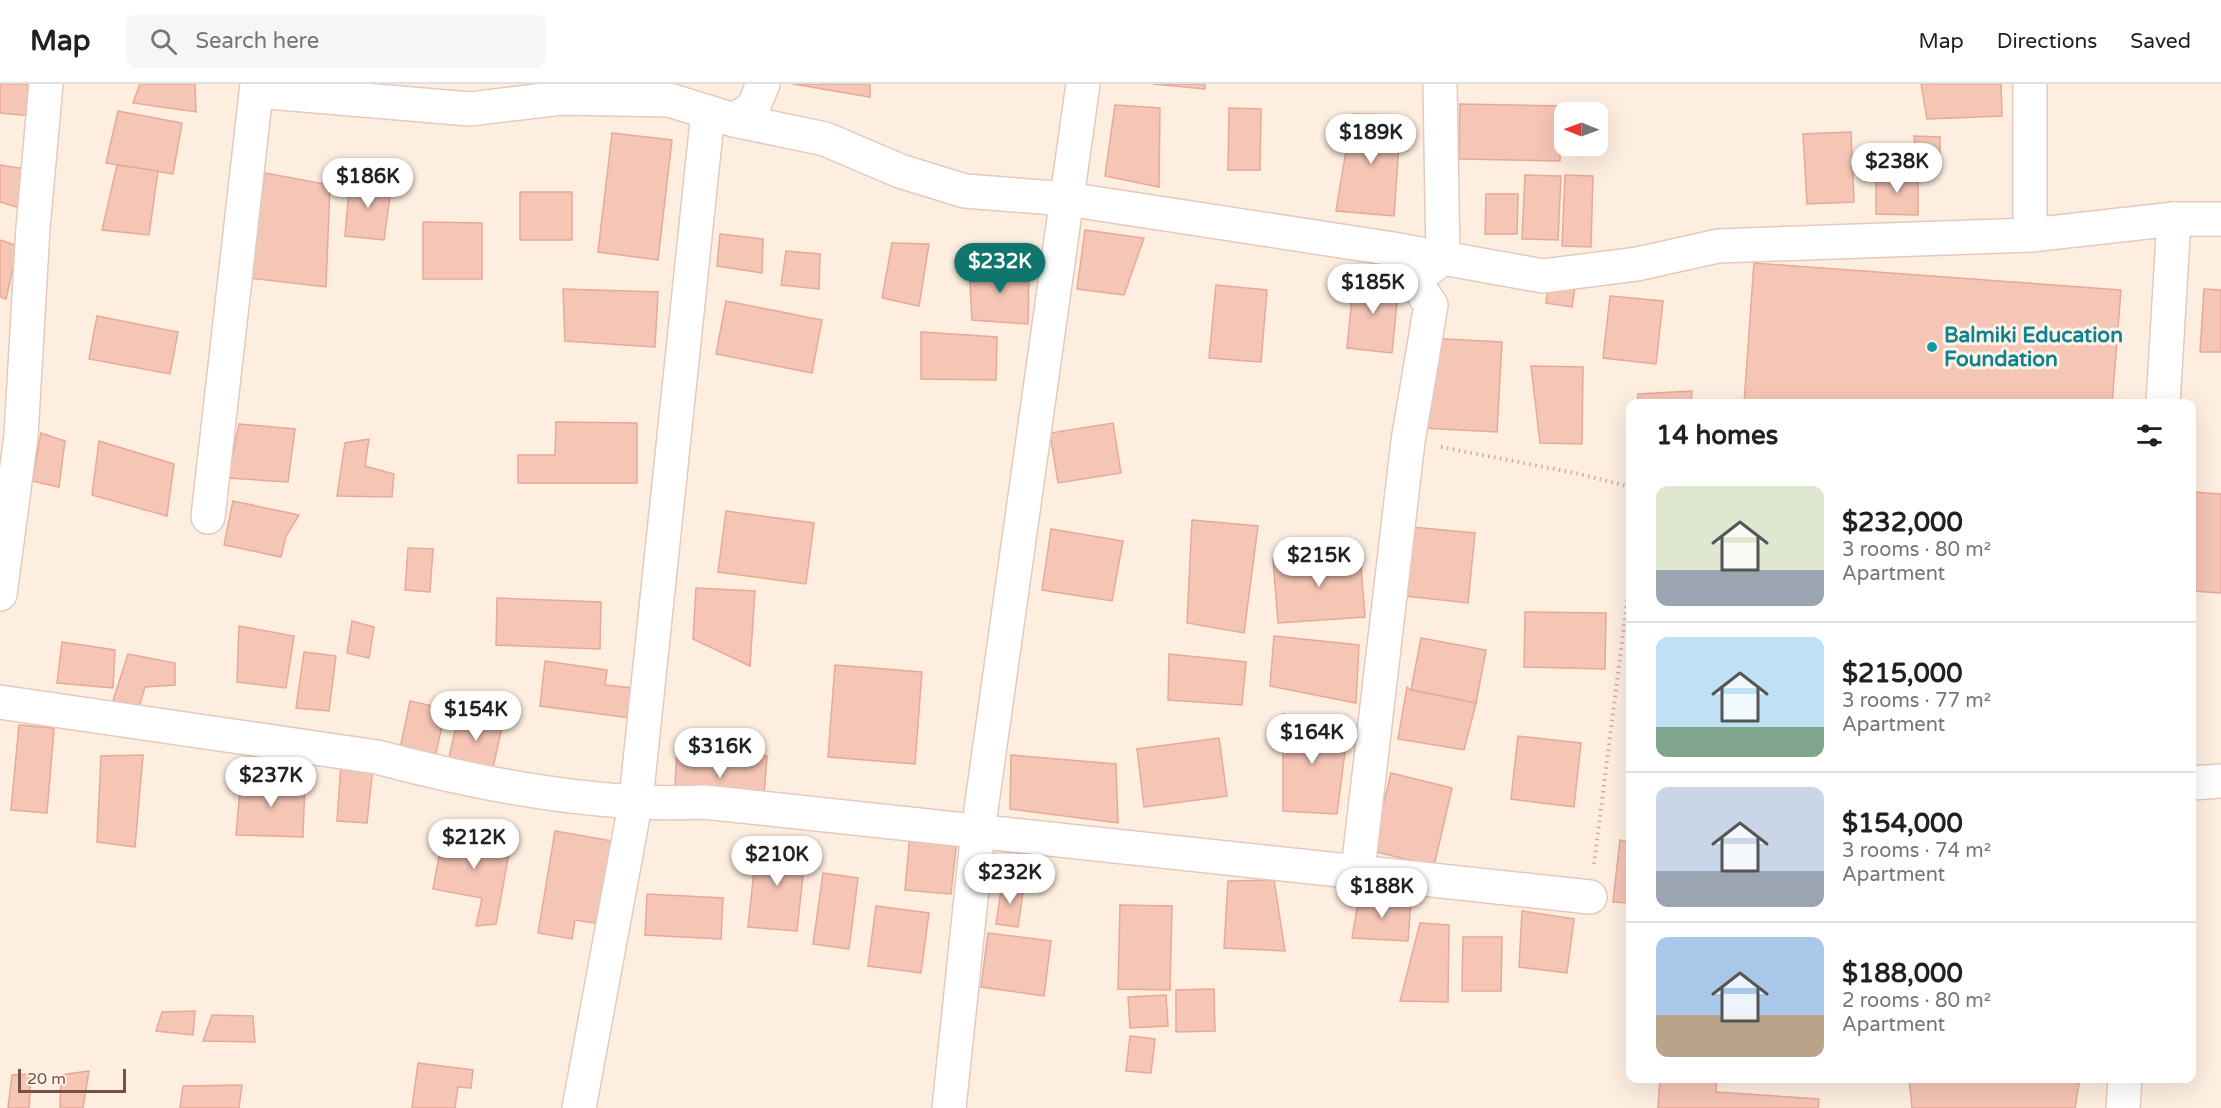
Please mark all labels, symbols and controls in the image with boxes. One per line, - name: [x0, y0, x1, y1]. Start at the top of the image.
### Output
- search box: [126, 14, 546, 68]
- text: Map: [30, 24, 90, 58]
- icon: search: [147, 25, 180, 58]
- text: Search here: [195, 28, 319, 54]
- text: Map: [1918, 29, 1964, 54]
- text: Directions: [1997, 29, 2097, 54]
- text: Saved: [2130, 29, 2191, 54]
- north arrow: [1554, 102, 1608, 156]
- map controls: [1554, 102, 1608, 156]
- pin: $189K: [1329, 114, 1413, 165]
- text: $189K: [1339, 121, 1403, 145]
- pin: $238K: [1855, 143, 1939, 194]
- text: $238K: [1865, 150, 1929, 174]
- pin: $186K: [326, 158, 410, 209]
- text: $186K: [336, 165, 400, 189]
- pin: $232K: [958, 243, 1042, 294]
- text: $232K: [968, 250, 1032, 274]
- pin: $185K: [1331, 264, 1415, 315]
- text: $185K: [1341, 271, 1405, 295]
- place label: Balmiki Education Foundation: [1944, 323, 2123, 372]
- marker: Balmiki Education Foundation: [1925, 340, 1939, 354]
- icon: filters: [2133, 419, 2166, 452]
- text: 14 homes: [1656, 420, 1778, 451]
- text: $232,000: [1842, 507, 1963, 538]
- icon: home: [1704, 510, 1776, 582]
- pin: $215K: [1277, 537, 1361, 588]
- text: 3 rooms · 80 m²: [1842, 538, 1991, 562]
- text: $215K: [1287, 544, 1351, 568]
- text: Apartment: [1842, 562, 1945, 586]
- text: $215,000: [1842, 658, 1962, 689]
- icon: home: [1704, 661, 1776, 733]
- text: 3 rooms · 77 m²: [1842, 689, 1991, 713]
- pin: $154K: [434, 691, 518, 742]
- text: $154K: [444, 698, 508, 722]
- text: Apartment: [1842, 713, 1945, 737]
- pin: $164K: [1270, 714, 1354, 765]
- text: $164K: [1280, 721, 1344, 745]
- pin: $316K: [678, 728, 762, 779]
- text: $316K: [688, 735, 752, 759]
- pin: $237K: [229, 757, 313, 808]
- text: $237K: [239, 764, 303, 788]
- text: $154,000: [1842, 808, 1963, 839]
- icon: home: [1704, 811, 1776, 883]
- pin: $212K: [432, 819, 516, 870]
- text: $212K: [442, 826, 506, 850]
- pin: $210K: [735, 836, 819, 887]
- text: 3 rooms · 74 m²: [1842, 839, 1991, 863]
- text: $210K: [745, 843, 809, 867]
- pin: $232K: [968, 854, 1052, 905]
- text: $232K: [978, 861, 1042, 885]
- text: Apartment: [1842, 863, 1945, 887]
- pin: $188K: [1340, 868, 1424, 919]
- text: $188K: [1350, 875, 1414, 899]
- text: $188,000: [1842, 958, 1963, 989]
- icon: home: [1704, 961, 1776, 1033]
- text: 2 rooms · 80 m²: [1842, 989, 1991, 1013]
- text: Apartment: [1842, 1013, 1945, 1037]
- scale bar: [18, 1066, 126, 1094]
- text: 20 m: [27, 1069, 66, 1089]

